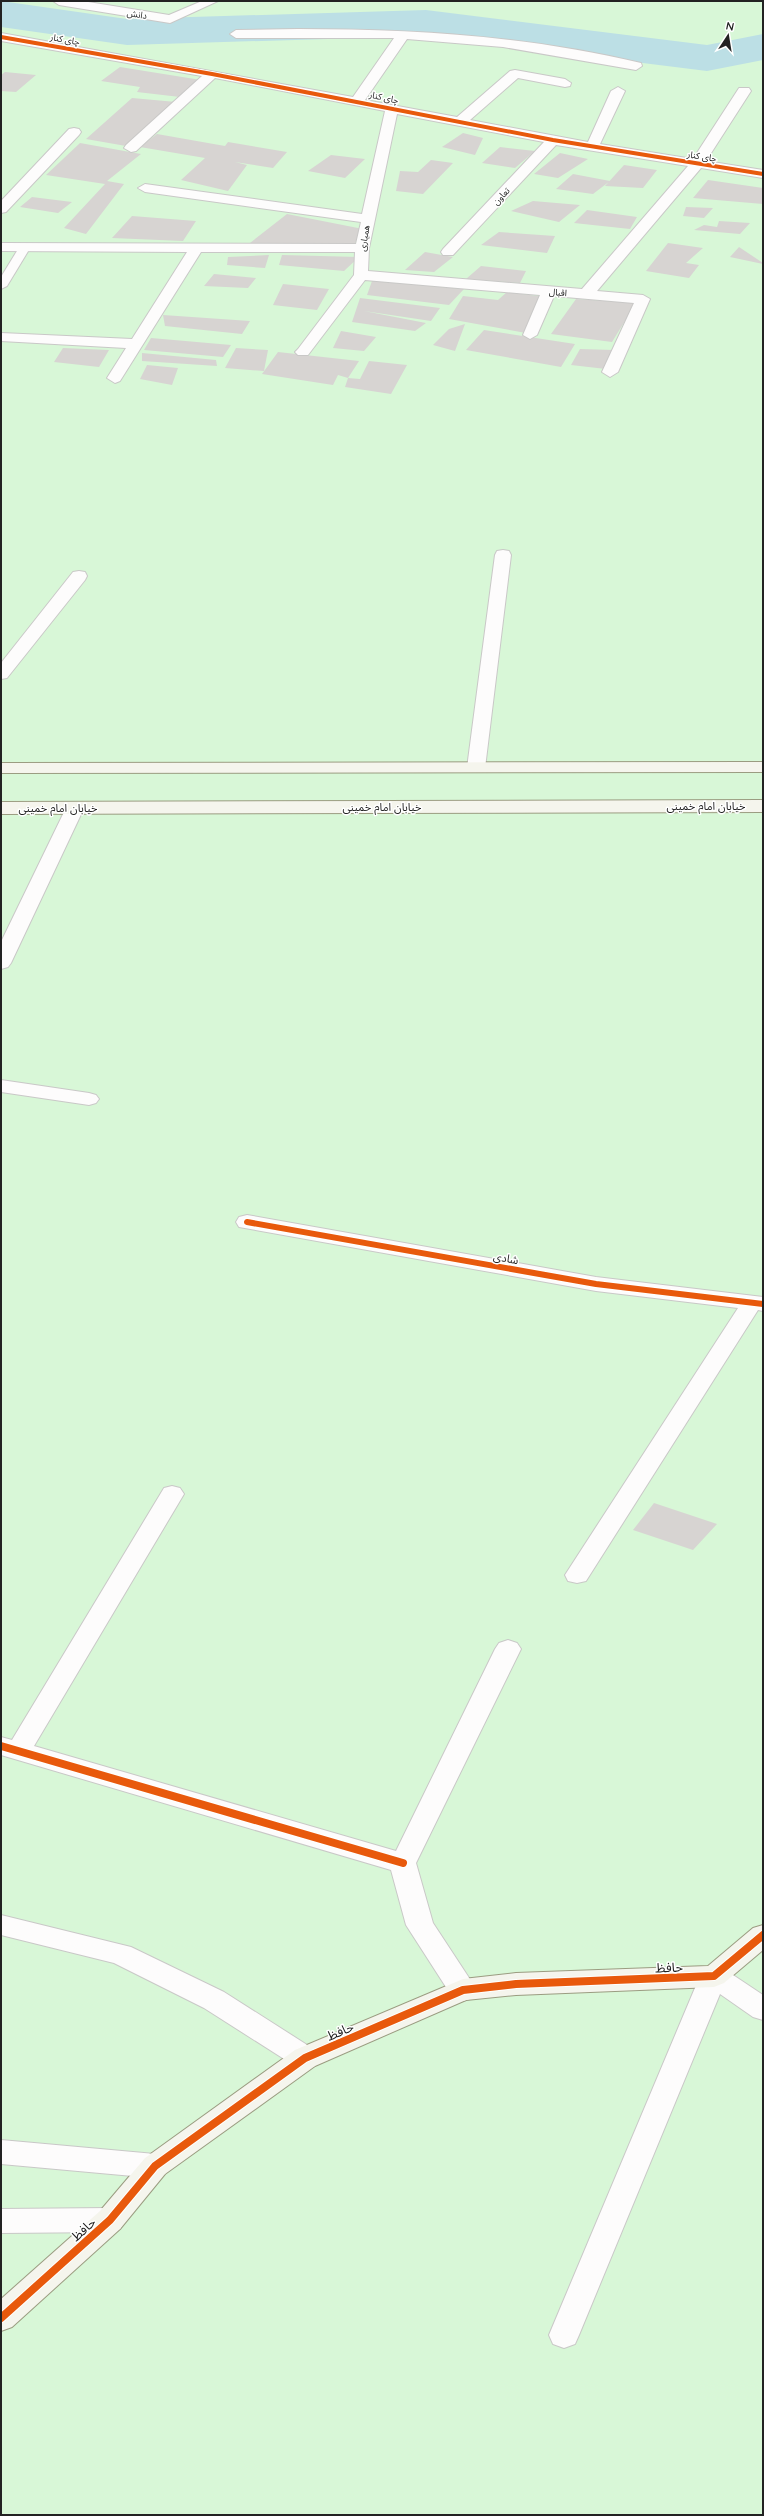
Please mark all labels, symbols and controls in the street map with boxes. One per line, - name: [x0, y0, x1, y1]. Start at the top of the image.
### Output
- street label: دانش: [126, 7, 148, 21]
- north arrow: [708, 16, 748, 56]
- text: N: [725, 19, 735, 34]
- street label: چای کنار: [48, 31, 81, 48]
- street label: چای کنار: [367, 88, 400, 106]
- street label: چای کنار: [685, 148, 718, 165]
- street label: تعاون: [490, 185, 512, 207]
- street label: همیاری: [356, 224, 373, 252]
- street label: اقبال: [548, 286, 568, 299]
- street label: خیابان امام خمینی: [666, 799, 746, 814]
- street label: خیابان امام خمینی: [342, 800, 422, 815]
- street label: خیابان امام خمینی: [18, 801, 98, 816]
- street label: شادی: [492, 1249, 520, 1267]
- street label: حافظ: [655, 1959, 684, 1975]
- street label: حافظ: [324, 2018, 356, 2044]
- street label: حافظ: [67, 2213, 99, 2244]

